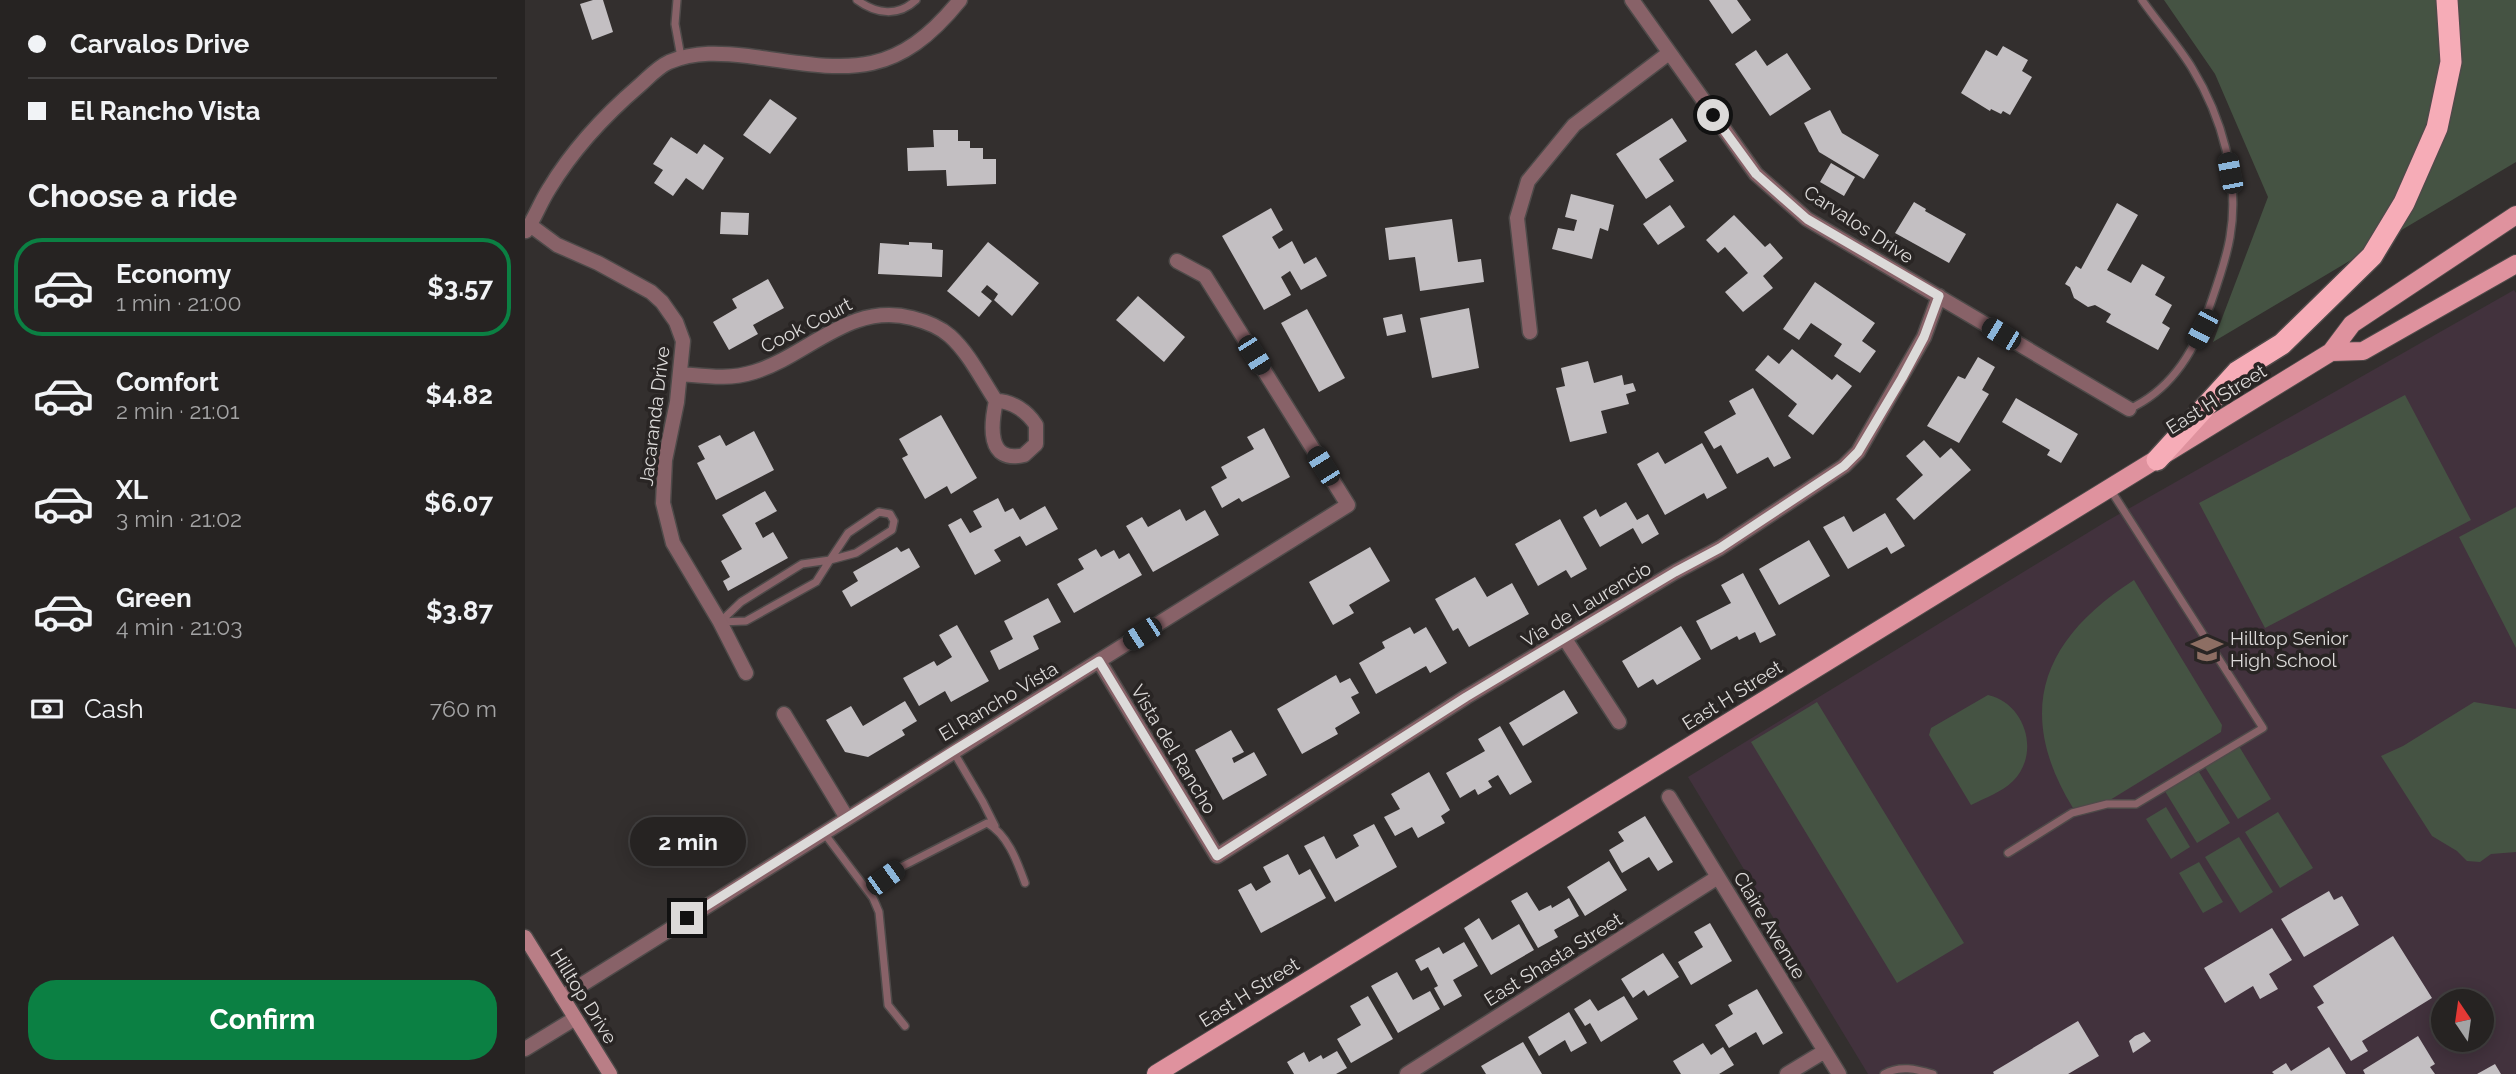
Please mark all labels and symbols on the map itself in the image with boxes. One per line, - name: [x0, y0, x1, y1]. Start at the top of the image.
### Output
- route start: [1697, 99, 1729, 131]
- car: [2216, 150, 2245, 196]
- street label: Carvalos Drive: [1800, 180, 1918, 268]
- street label: Cook Court: [757, 292, 856, 357]
- car: [2183, 306, 2222, 352]
- car: [1978, 314, 2025, 354]
- car: [1234, 332, 1275, 378]
- street label: Jacaranda Drive: [635, 345, 673, 487]
- street label: East H Street: [2162, 359, 2271, 438]
- car: [1303, 443, 1344, 489]
- street label: Via de Laurencio: [1517, 557, 1655, 651]
- car: [1119, 614, 1166, 654]
- place label: Hilltop Senior High School: [2230, 627, 2349, 671]
- school or university icon: Hilltop Senior High School: [2190, 632, 2224, 666]
- street label: East H Street: [1678, 655, 1787, 734]
- street label: El Rancho Vista: [935, 657, 1061, 745]
- street label: Vista del Rancho: [1127, 680, 1221, 818]
- callout: 2 min: [629, 816, 745, 866]
- car: [862, 857, 909, 899]
- street label: Claire Avenue: [1729, 867, 1811, 983]
- route end: [671, 902, 703, 934]
- street label: East Shasta Street: [1480, 907, 1627, 1010]
- street label: Hilltop Drive: [546, 944, 622, 1048]
- street label: East H Street: [1195, 952, 1304, 1031]
- north arrow: [2431, 989, 2494, 1052]

